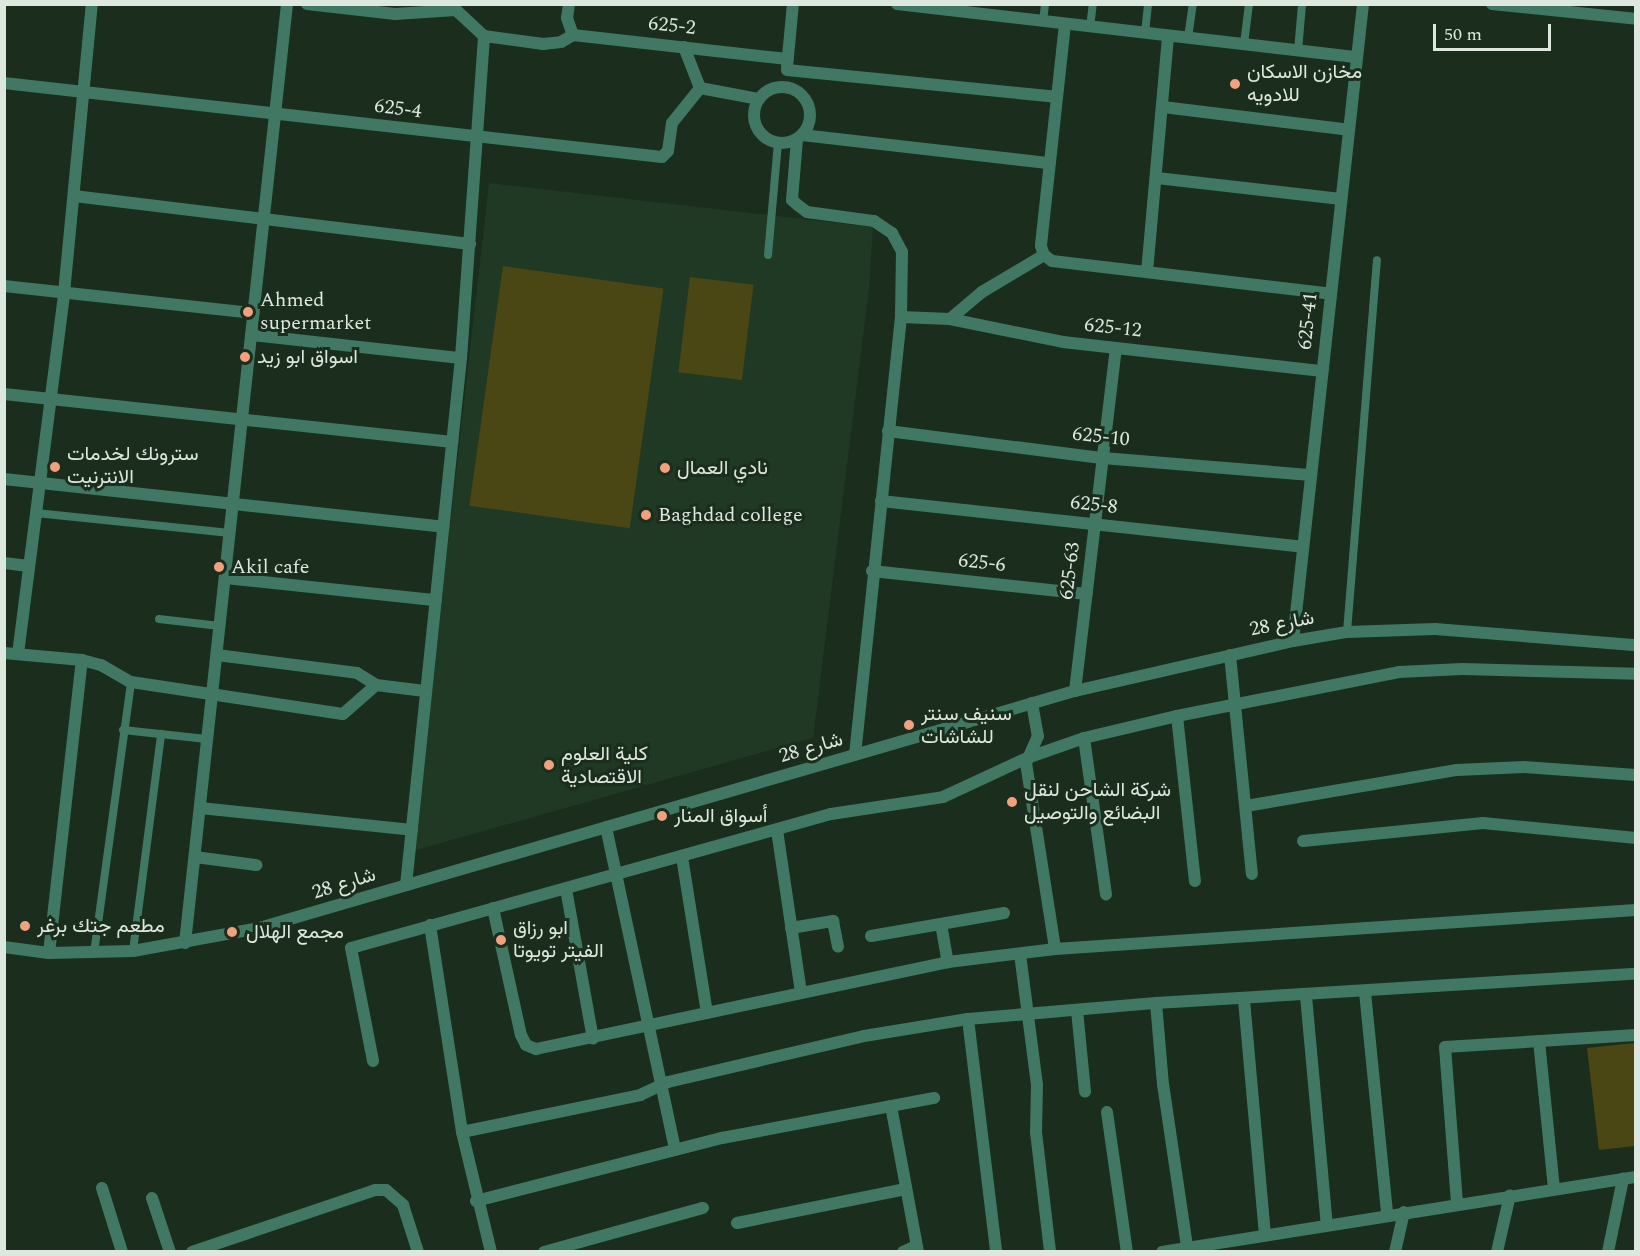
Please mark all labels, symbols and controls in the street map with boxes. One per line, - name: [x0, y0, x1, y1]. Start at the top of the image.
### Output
- street label: 625-2: [647, 12, 697, 40]
- scale bar: [1436, 12, 1554, 50]
- text: 50 m: [1444, 21, 1482, 48]
- place label: مخازن الاسكان للادويه: [1247, 60, 1362, 107]
- marker: مخازن الاسكان للادويه: [1228, 77, 1242, 91]
- street label: 625-4: [373, 94, 423, 124]
- place label: Ahmed supermarket: [260, 288, 371, 335]
- street label: 625-41: [1293, 291, 1323, 351]
- marker: Ahmed supermarket: [241, 305, 255, 319]
- street label: 625-12: [1083, 313, 1143, 343]
- place label: اسواق ابو زيد: [257, 345, 358, 369]
- marker: اسواق ابو زيد: [238, 350, 252, 364]
- street label: 625-10: [1071, 422, 1131, 452]
- place label: سترونك لخدمات الانترنيت: [67, 443, 199, 490]
- place label: نادي العمال: [677, 456, 768, 480]
- marker: سترونك لخدمات الانترنيت: [48, 460, 62, 474]
- marker: نادي العمال: [658, 461, 672, 475]
- street label: 625-8: [1069, 491, 1119, 519]
- place label: Baghdad college: [658, 503, 803, 527]
- marker: Baghdad college: [639, 508, 653, 522]
- street label: 625-63: [1055, 541, 1085, 601]
- street label: 625-6: [957, 549, 1007, 577]
- place label: Akil cafe: [231, 555, 309, 579]
- marker: Akil cafe: [212, 560, 226, 574]
- street label: شارع 28: [1248, 606, 1316, 642]
- place label: سنيف سنتر للشاشات: [921, 702, 1012, 749]
- marker: سنيف سنتر للشاشات: [902, 718, 916, 732]
- street label: شارع 28: [776, 727, 846, 769]
- place label: كلية العلوم الاقتصادية: [561, 742, 648, 789]
- marker: كلية العلوم الاقتصادية: [542, 758, 556, 772]
- place label: شركة الشاحن لنقل البضائع والتوصيل: [1024, 778, 1171, 825]
- marker: شركة الشاحن لنقل البضائع والتوصيل: [1005, 795, 1019, 809]
- place label: أسواق المنار: [674, 804, 767, 828]
- marker: أسواق المنار: [655, 809, 669, 823]
- street label: شارع 28: [309, 863, 379, 905]
- place label: مطعم جتك برغر: [37, 914, 165, 938]
- place label: ابو رزاق الفيتر تويوتا: [513, 916, 604, 963]
- marker: مطعم جتك برغر: [18, 919, 32, 933]
- place label: مجمع الهلال: [246, 920, 344, 944]
- marker: مجمع الهلال: [223, 923, 241, 941]
- marker: ابو رزاق الفيتر تويوتا: [494, 933, 508, 947]

